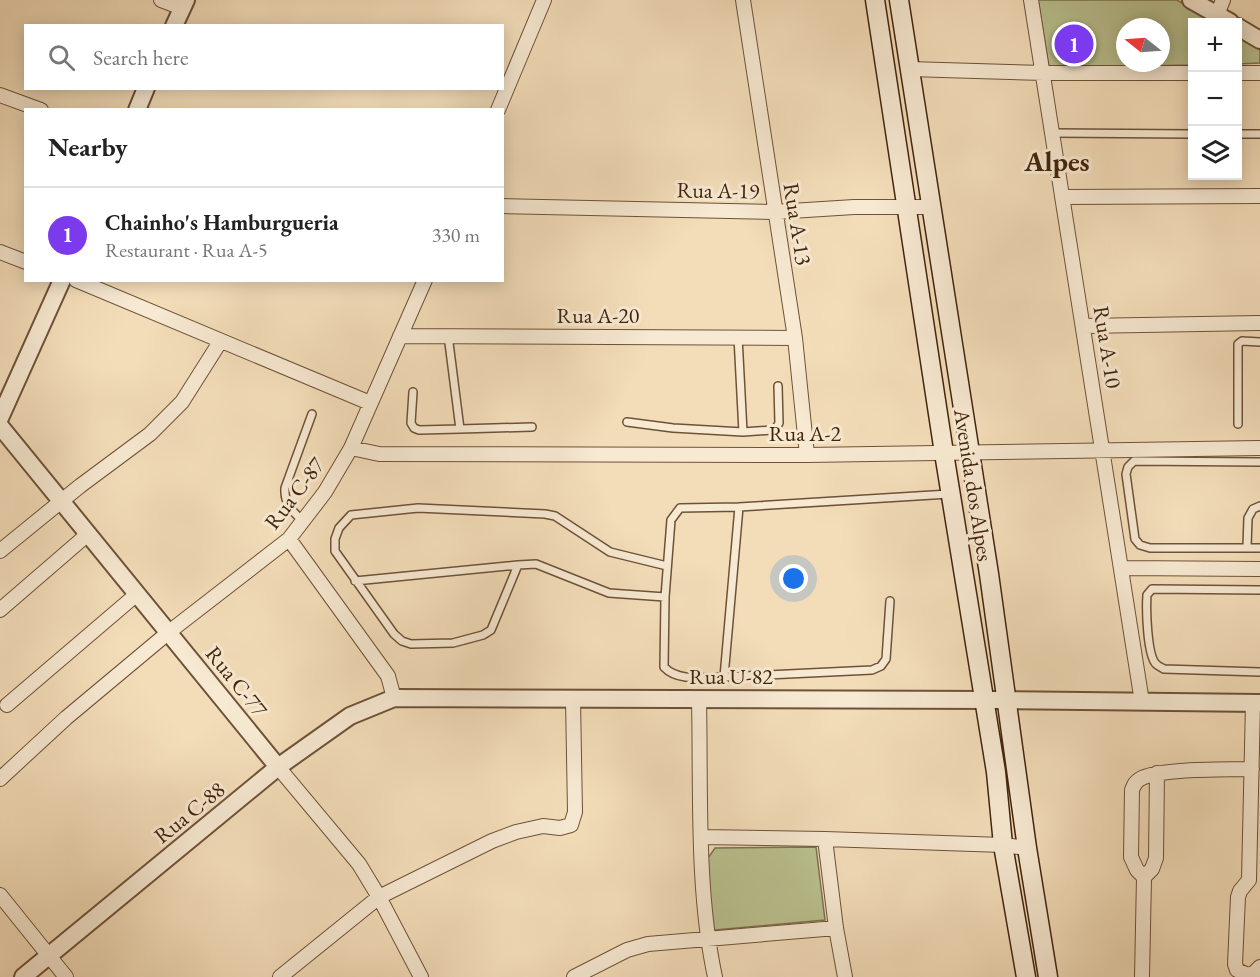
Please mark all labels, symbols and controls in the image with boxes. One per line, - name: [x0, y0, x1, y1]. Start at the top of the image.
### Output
- north arrow: [1116, 18, 1170, 72]
- map controls: [1188, 18, 1242, 180]
- button: +: [1188, 18, 1242, 72]
- pin: 1: [1054, 22, 1094, 66]
- search box: [24, 24, 504, 90]
- icon: search: [45, 41, 78, 74]
- text: Search here: [93, 43, 188, 72]
- button: −: [1188, 72, 1242, 126]
- button: layers: [1188, 126, 1242, 180]
- text: Nearby: [48, 130, 128, 164]
- district label: Alpes: [1023, 143, 1090, 179]
- street label: Rua A-19: [676, 175, 760, 206]
- street label: Rua A-13: [777, 181, 818, 267]
- text: Chainho's Hamburgueria: [105, 208, 339, 237]
- text: 1: [62, 222, 73, 248]
- text: 330 m: [432, 222, 480, 248]
- text: Restaurant · Rua A-5: [105, 237, 268, 263]
- street label: Rua A-20: [557, 301, 640, 330]
- street label: Rua A-10: [1087, 304, 1128, 391]
- street label: Avenida dos Alpes: [947, 406, 1000, 563]
- street label: Rua A-2: [769, 419, 842, 448]
- street label: Rua C-87: [258, 451, 331, 535]
- your location: [779, 564, 808, 593]
- street label: Rua C-77: [199, 640, 274, 723]
- street label: Rua U-82: [689, 662, 773, 691]
- street label: Rua C-88: [148, 775, 231, 850]

